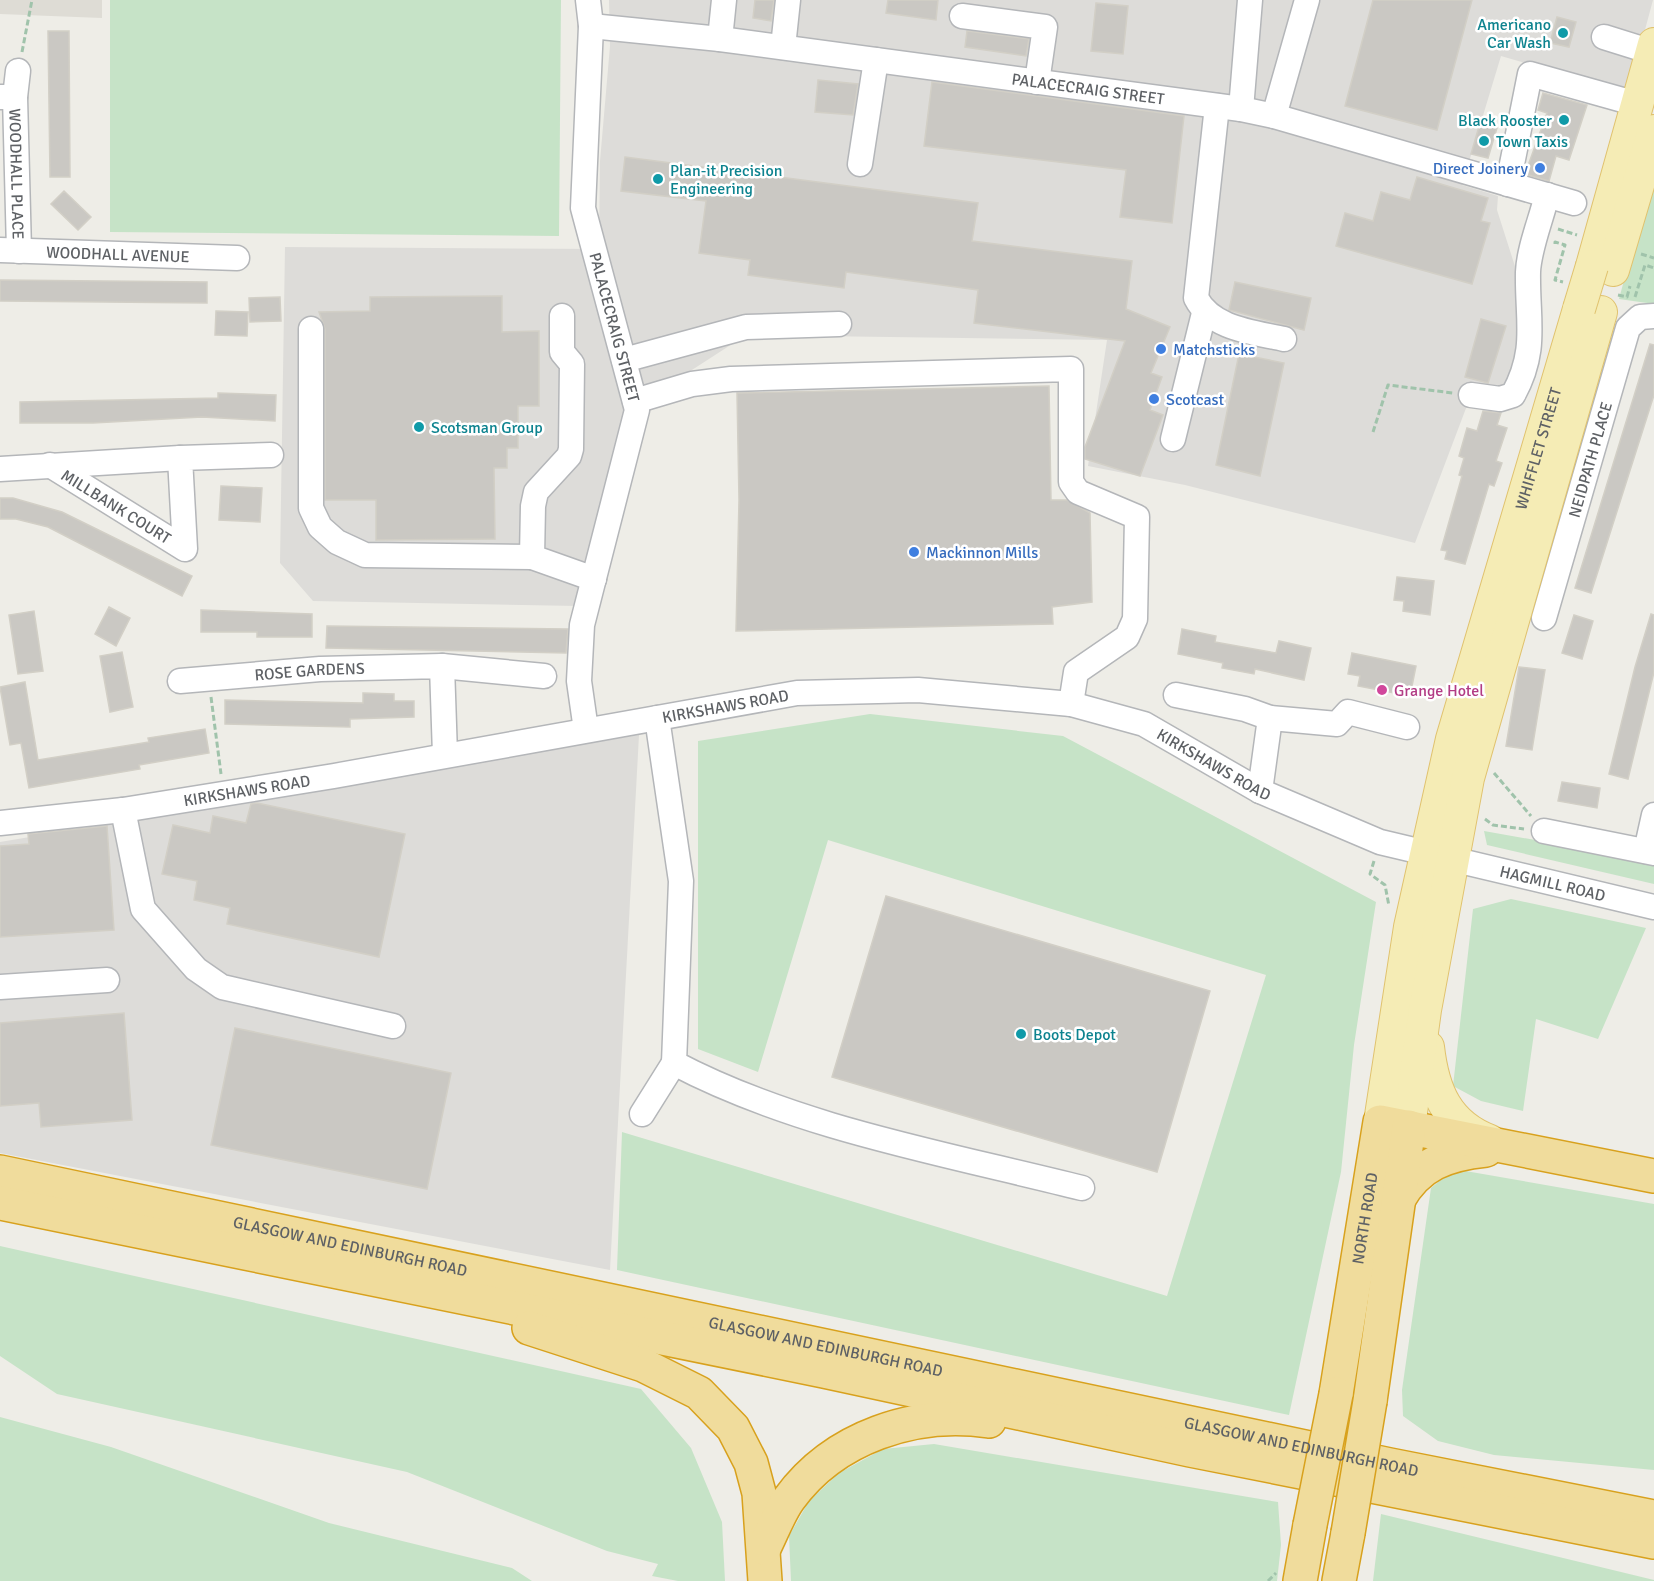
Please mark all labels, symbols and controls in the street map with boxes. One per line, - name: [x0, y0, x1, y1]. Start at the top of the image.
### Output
- place label: Americano Car Wash: [1477, 15, 1551, 53]
- marker: Americano Car Wash: [1556, 26, 1570, 40]
- street label: PALACECRAIG STREET: [1010, 69, 1166, 110]
- street label: WOODHALL PLACE: [4, 108, 28, 240]
- place label: Black Rooster: [1458, 111, 1552, 131]
- marker: Black Rooster: [1557, 113, 1571, 127]
- place label: Town Taxis: [1496, 132, 1568, 152]
- marker: Town Taxis: [1477, 134, 1491, 148]
- place label: Direct Joinery: [1433, 159, 1529, 179]
- place label: Plan-it Precision Engineering: [670, 161, 783, 199]
- marker: Direct Joinery: [1533, 161, 1547, 175]
- marker: Plan-it Precision Engineering: [651, 172, 665, 186]
- street label: WOODHALL AVENUE: [46, 243, 190, 267]
- street label: PALACECRAIG STREET: [584, 250, 644, 404]
- place label: Matchsticks: [1173, 340, 1255, 360]
- marker: Matchsticks: [1154, 342, 1168, 356]
- street label: WHIFFLET STREET: [1511, 385, 1566, 512]
- place label: Scotcast: [1166, 390, 1225, 410]
- marker: Scotcast: [1147, 392, 1161, 406]
- street label: NEIDPATH PLACE: [1565, 399, 1617, 520]
- place label: Scotsman Group: [431, 418, 543, 438]
- marker: Scotsman Group: [412, 420, 426, 434]
- street label: MILLBANK COURT: [57, 465, 174, 549]
- place label: Mackinnon Mills: [926, 543, 1038, 563]
- marker: Mackinnon Mills: [907, 545, 921, 559]
- street label: ROSE GARDENS: [254, 659, 365, 686]
- place label: Grange Hotel: [1394, 681, 1484, 701]
- marker: Grange Hotel: [1375, 683, 1389, 697]
- street label: KIRKSHAWS ROAD: [661, 686, 790, 728]
- street label: KIRKSHAWS ROAD: [1153, 725, 1274, 805]
- street label: KIRKSHAWS ROAD: [182, 771, 312, 811]
- street label: HAGMILL ROAD: [1498, 862, 1607, 906]
- place label: Boots Depot: [1033, 1025, 1116, 1045]
- marker: Boots Depot: [1014, 1027, 1028, 1041]
- street label: NORTH ROAD: [1348, 1171, 1383, 1266]
- street label: GLASGOW AND EDINBURGH ROAD: [231, 1212, 469, 1281]
- street label: GLASGOW AND EDINBURGH ROAD: [707, 1313, 945, 1381]
- street label: GLASGOW AND EDINBURGH ROAD: [1182, 1413, 1420, 1481]

